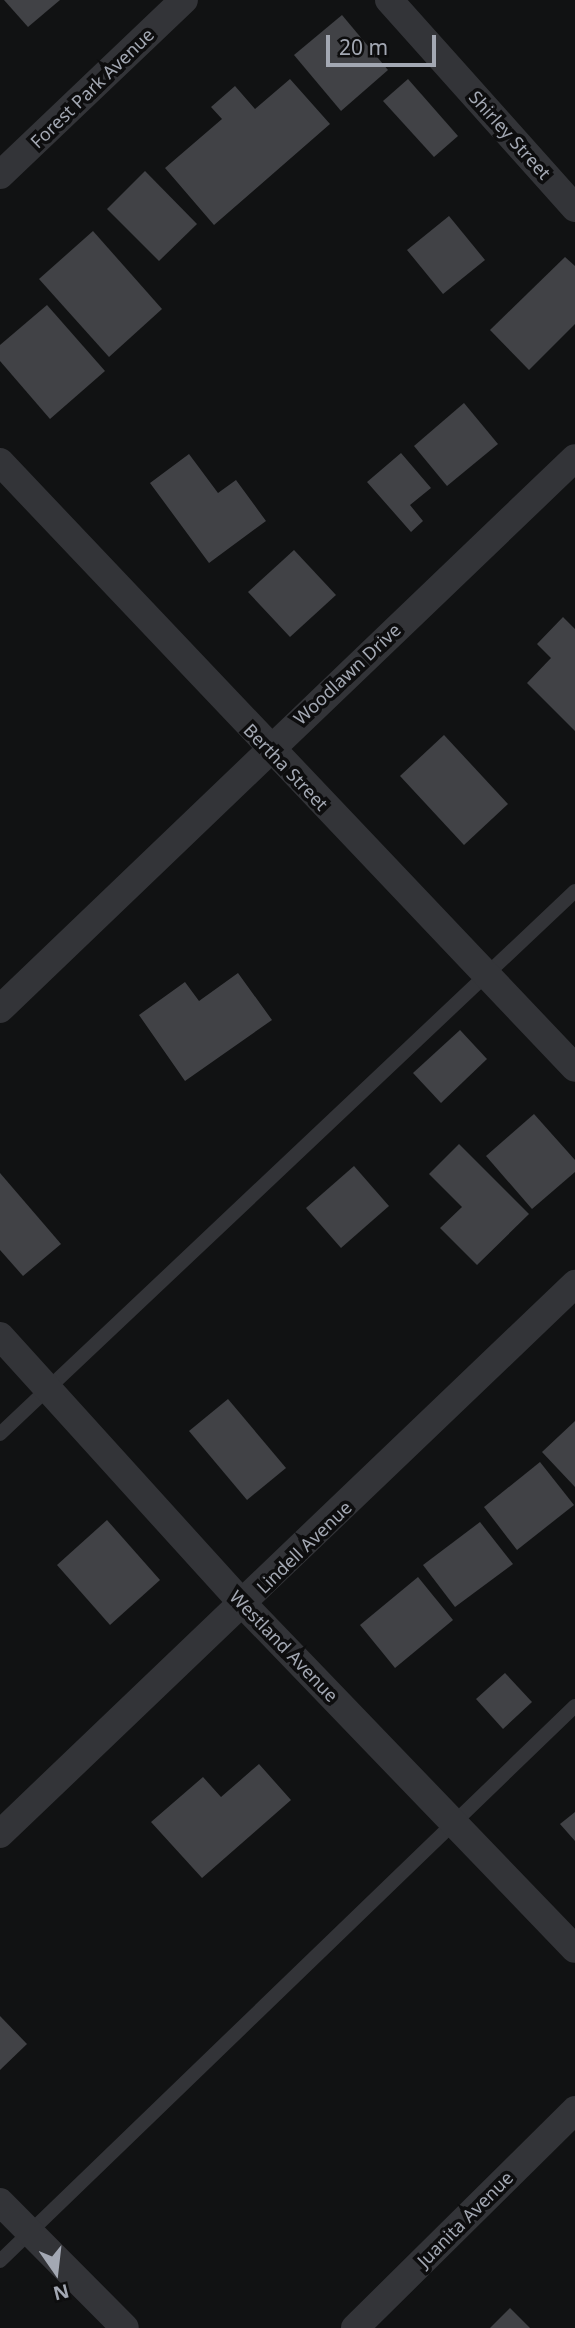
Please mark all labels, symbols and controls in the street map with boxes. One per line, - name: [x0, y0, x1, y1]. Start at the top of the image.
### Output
- scale bar: [330, 21, 440, 65]
- street label: Forest Park Avenue: [26, 24, 158, 152]
- text: 20 m: [339, 33, 388, 61]
- street label: Shirley Street: [465, 86, 555, 184]
- street label: Woodlawn Drive: [289, 619, 405, 729]
- street label: Bertha Street: [239, 719, 333, 815]
- street label: Lindell Avenue: [252, 1496, 356, 1598]
- street label: Westland Avenue: [225, 1586, 343, 1706]
- street label: Juanita Avenue: [413, 2167, 517, 2271]
- north arrow: [21, 2237, 91, 2307]
- text: N: [50, 2278, 72, 2307]

